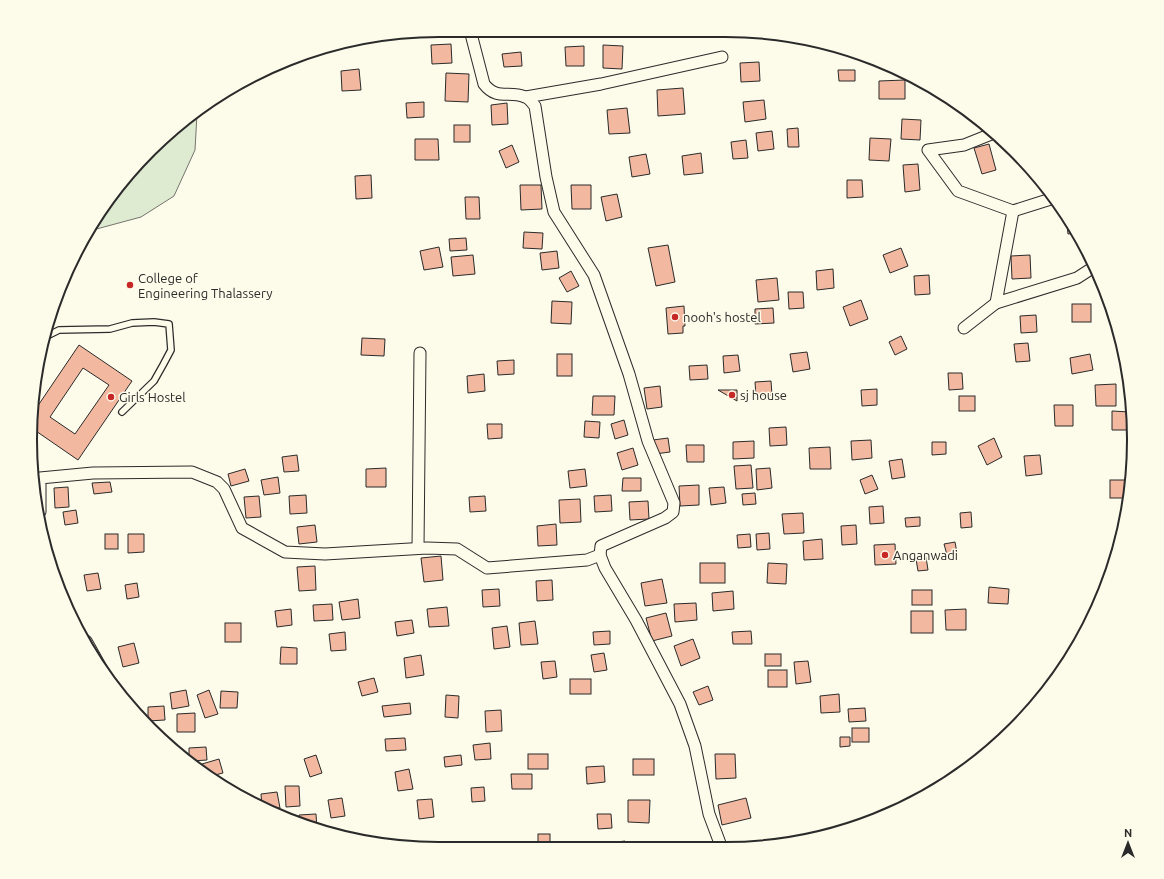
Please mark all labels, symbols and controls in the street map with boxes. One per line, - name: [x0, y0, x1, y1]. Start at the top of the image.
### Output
- place label: College of Engineering Thalassery: [138, 271, 272, 300]
- marker: College of Engineering Thalassery: [125, 280, 135, 290]
- place label: nooh's hostel: [683, 310, 761, 324]
- marker: nooh's hostel: [670, 312, 680, 322]
- place label: sj house: [740, 388, 787, 402]
- place label: Girls Hostel: [119, 390, 186, 404]
- marker: sj house: [727, 390, 737, 400]
- marker: Girls Hostel: [106, 392, 116, 402]
- place label: Anganwadi: [893, 548, 958, 562]
- marker: Anganwadi: [880, 550, 890, 560]
- north arrow: [1108, 823, 1148, 863]
- text: N: [1124, 827, 1132, 839]

